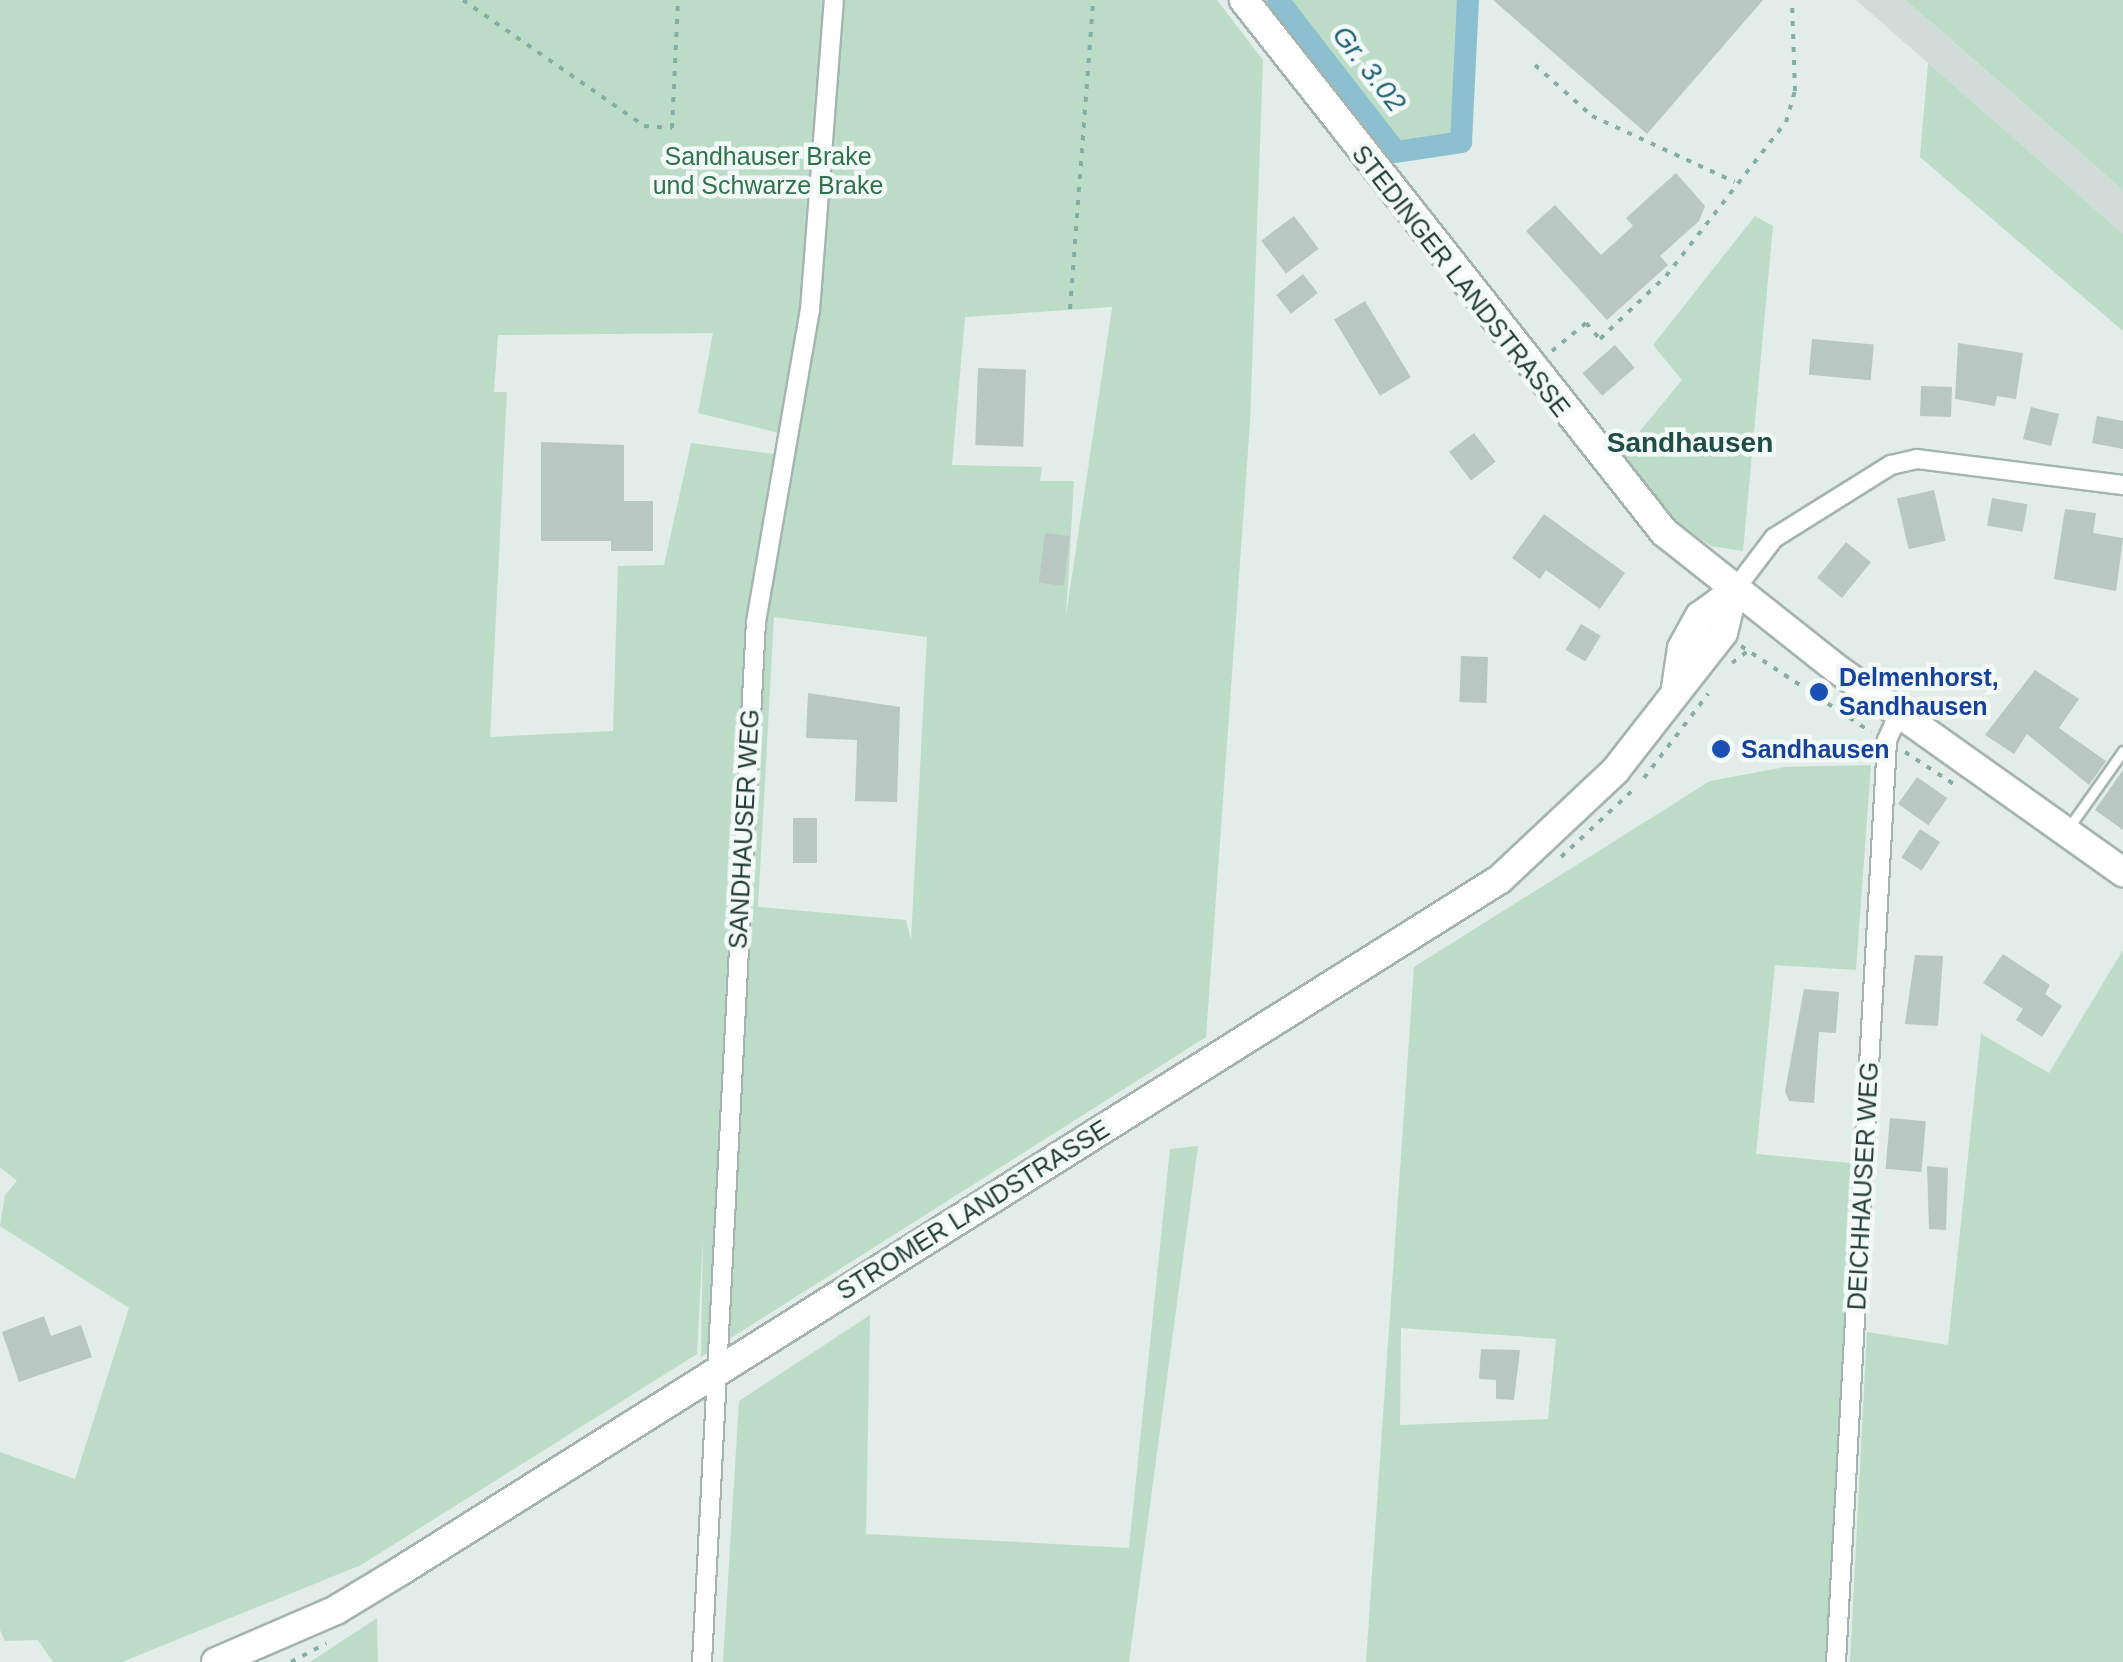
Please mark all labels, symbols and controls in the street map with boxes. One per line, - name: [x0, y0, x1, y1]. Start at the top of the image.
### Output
- water label: Gr. 3.02: [1325, 19, 1413, 119]
- street label: STEDINGER LANDSTRASSE: [1346, 139, 1576, 423]
- park label: Sandhauser Brake und Schwarze Brake: [653, 142, 883, 201]
- district label: Sandhausen: [1607, 426, 1773, 460]
- place label: Delmenhorst, Sandhausen: [1839, 663, 1999, 722]
- marker: Delmenhorst, Sandhausen: [1808, 681, 1830, 703]
- street label: SANDHAUSER WEG: [723, 708, 765, 950]
- place label: Sandhausen: [1741, 734, 1890, 764]
- marker: Sandhausen: [1710, 738, 1732, 760]
- street label: DEICHHAUSER WEG: [1842, 1061, 1884, 1311]
- street label: STROMER LANDSTRASSE: [831, 1114, 1115, 1306]

